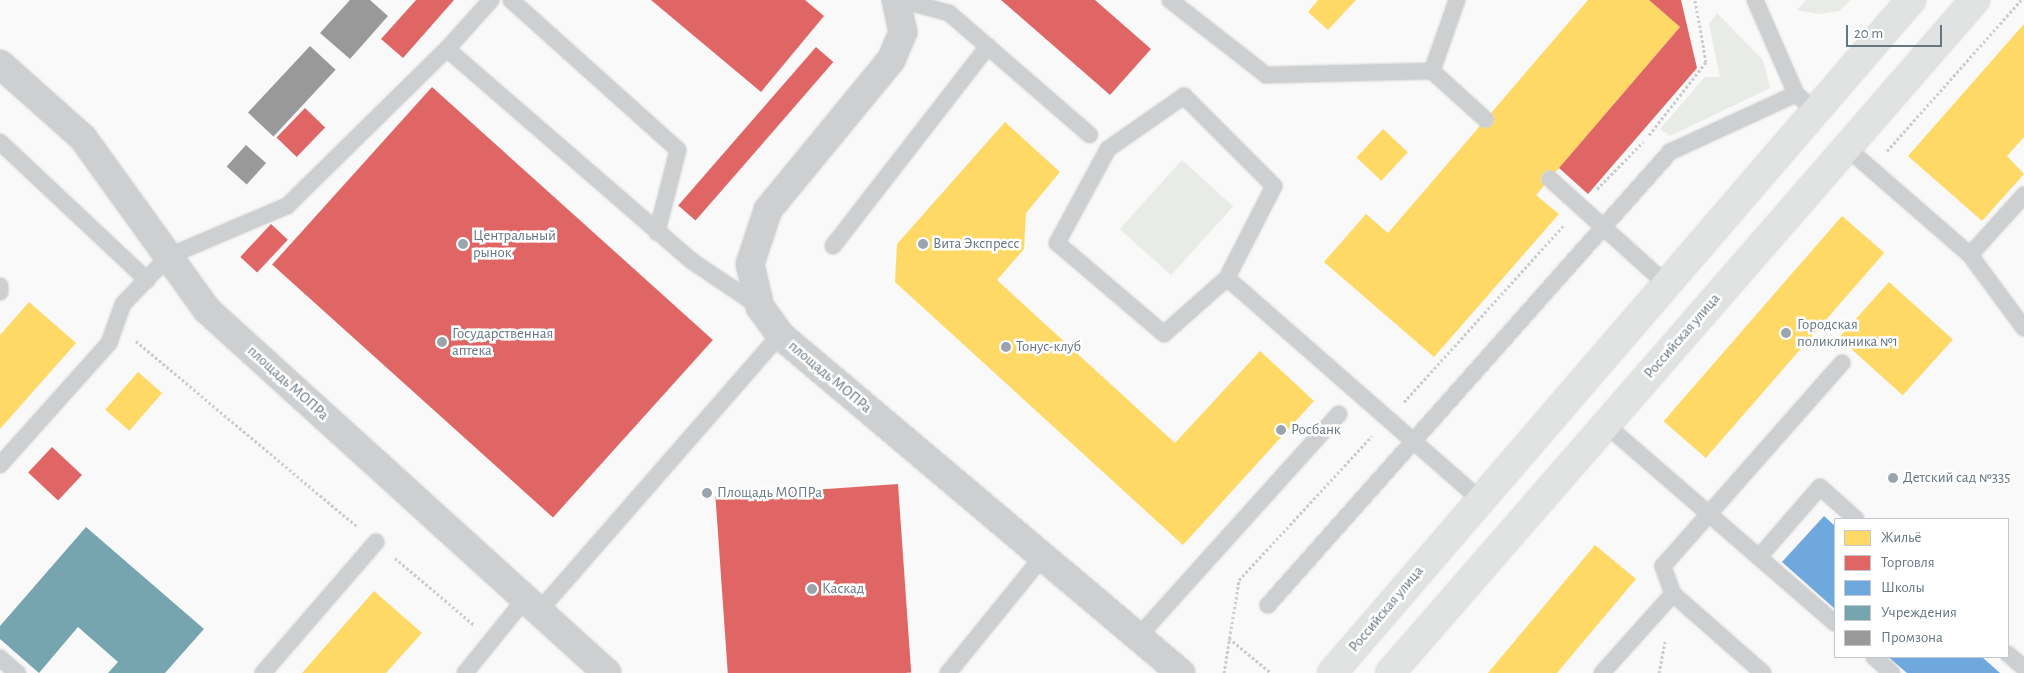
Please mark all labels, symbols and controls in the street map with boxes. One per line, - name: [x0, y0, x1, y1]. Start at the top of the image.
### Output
- scale bar: [1849, 15, 1945, 47]
- text: 20 m: [1854, 26, 1883, 41]
- place label: Центральный рынок: [473, 226, 556, 261]
- place label: Вита Экспресс: [933, 235, 1020, 253]
- marker: Центральный рынок: [457, 238, 469, 250]
- marker: Вита Экспресс: [917, 238, 929, 250]
- street label: Российская улица: [1640, 290, 1724, 382]
- place label: Городская поликлиника №1: [1797, 315, 1898, 350]
- place label: Государственная аптека: [452, 324, 553, 359]
- marker: Городская поликлиника №1: [1779, 326, 1793, 340]
- marker: Государственная аптека: [436, 336, 448, 348]
- street label: площадь МОПРа: [785, 337, 875, 417]
- place label: Тонус-клуб: [1016, 338, 1081, 356]
- marker: Тонус-клуб: [1000, 341, 1012, 353]
- street label: площадь МОПРа: [244, 342, 332, 424]
- place label: Росбанк: [1291, 421, 1341, 439]
- marker: Росбанк: [1275, 424, 1287, 436]
- place label: Детский сад №335: [1903, 469, 2010, 487]
- marker: Детский сад №335: [1887, 472, 1899, 484]
- place label: Площадь МОПРа: [717, 484, 822, 502]
- marker: Площадь МОПРа: [701, 487, 713, 499]
- legend: [1834, 518, 2009, 658]
- text: Жильё: [1881, 530, 1921, 545]
- text: Торговля: [1881, 555, 1935, 570]
- street label: Российская улица: [1345, 562, 1427, 656]
- place label: Каскад: [822, 580, 864, 598]
- text: Школы: [1881, 580, 1925, 595]
- marker: Каскад: [806, 583, 818, 595]
- text: Учреждения: [1881, 605, 1957, 620]
- text: Промзона: [1881, 630, 1943, 645]

